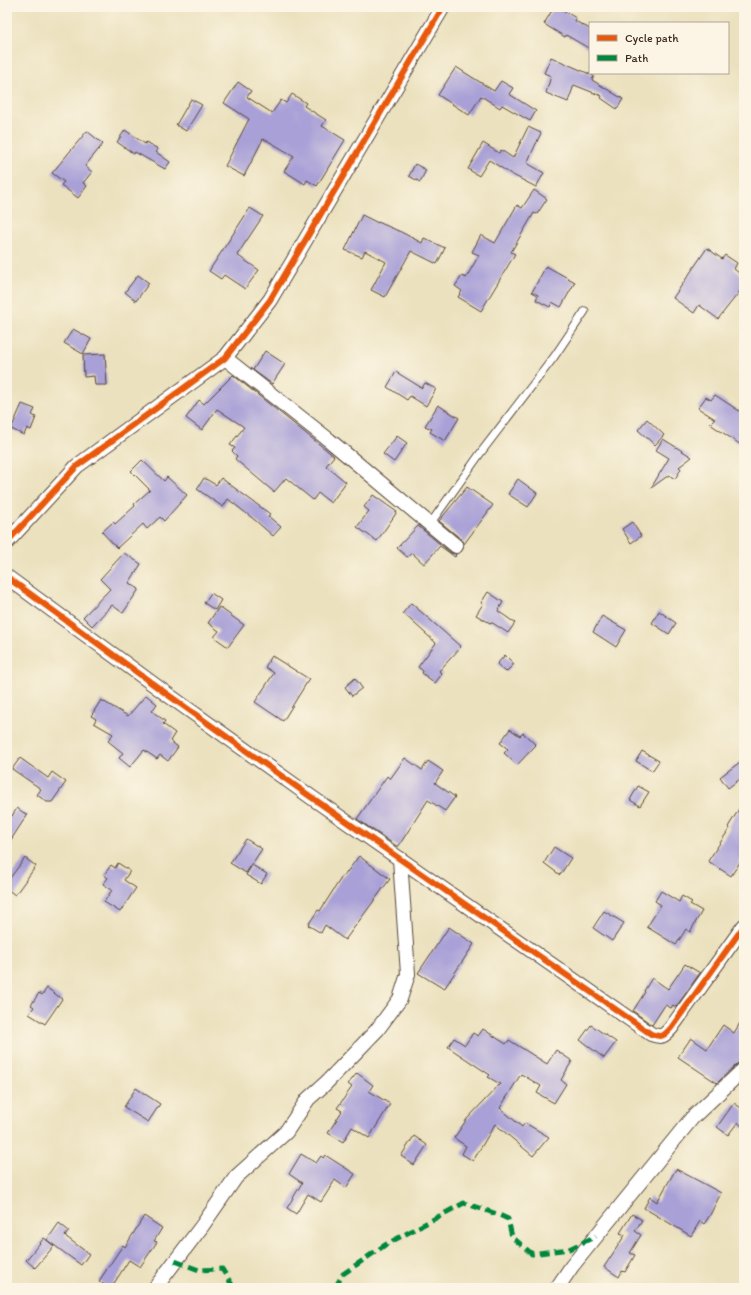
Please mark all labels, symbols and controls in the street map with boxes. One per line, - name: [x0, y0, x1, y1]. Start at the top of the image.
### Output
- legend: [589, 22, 729, 74]
- text: Cycle path: [625, 31, 679, 45]
- text: Path: [625, 51, 648, 65]

